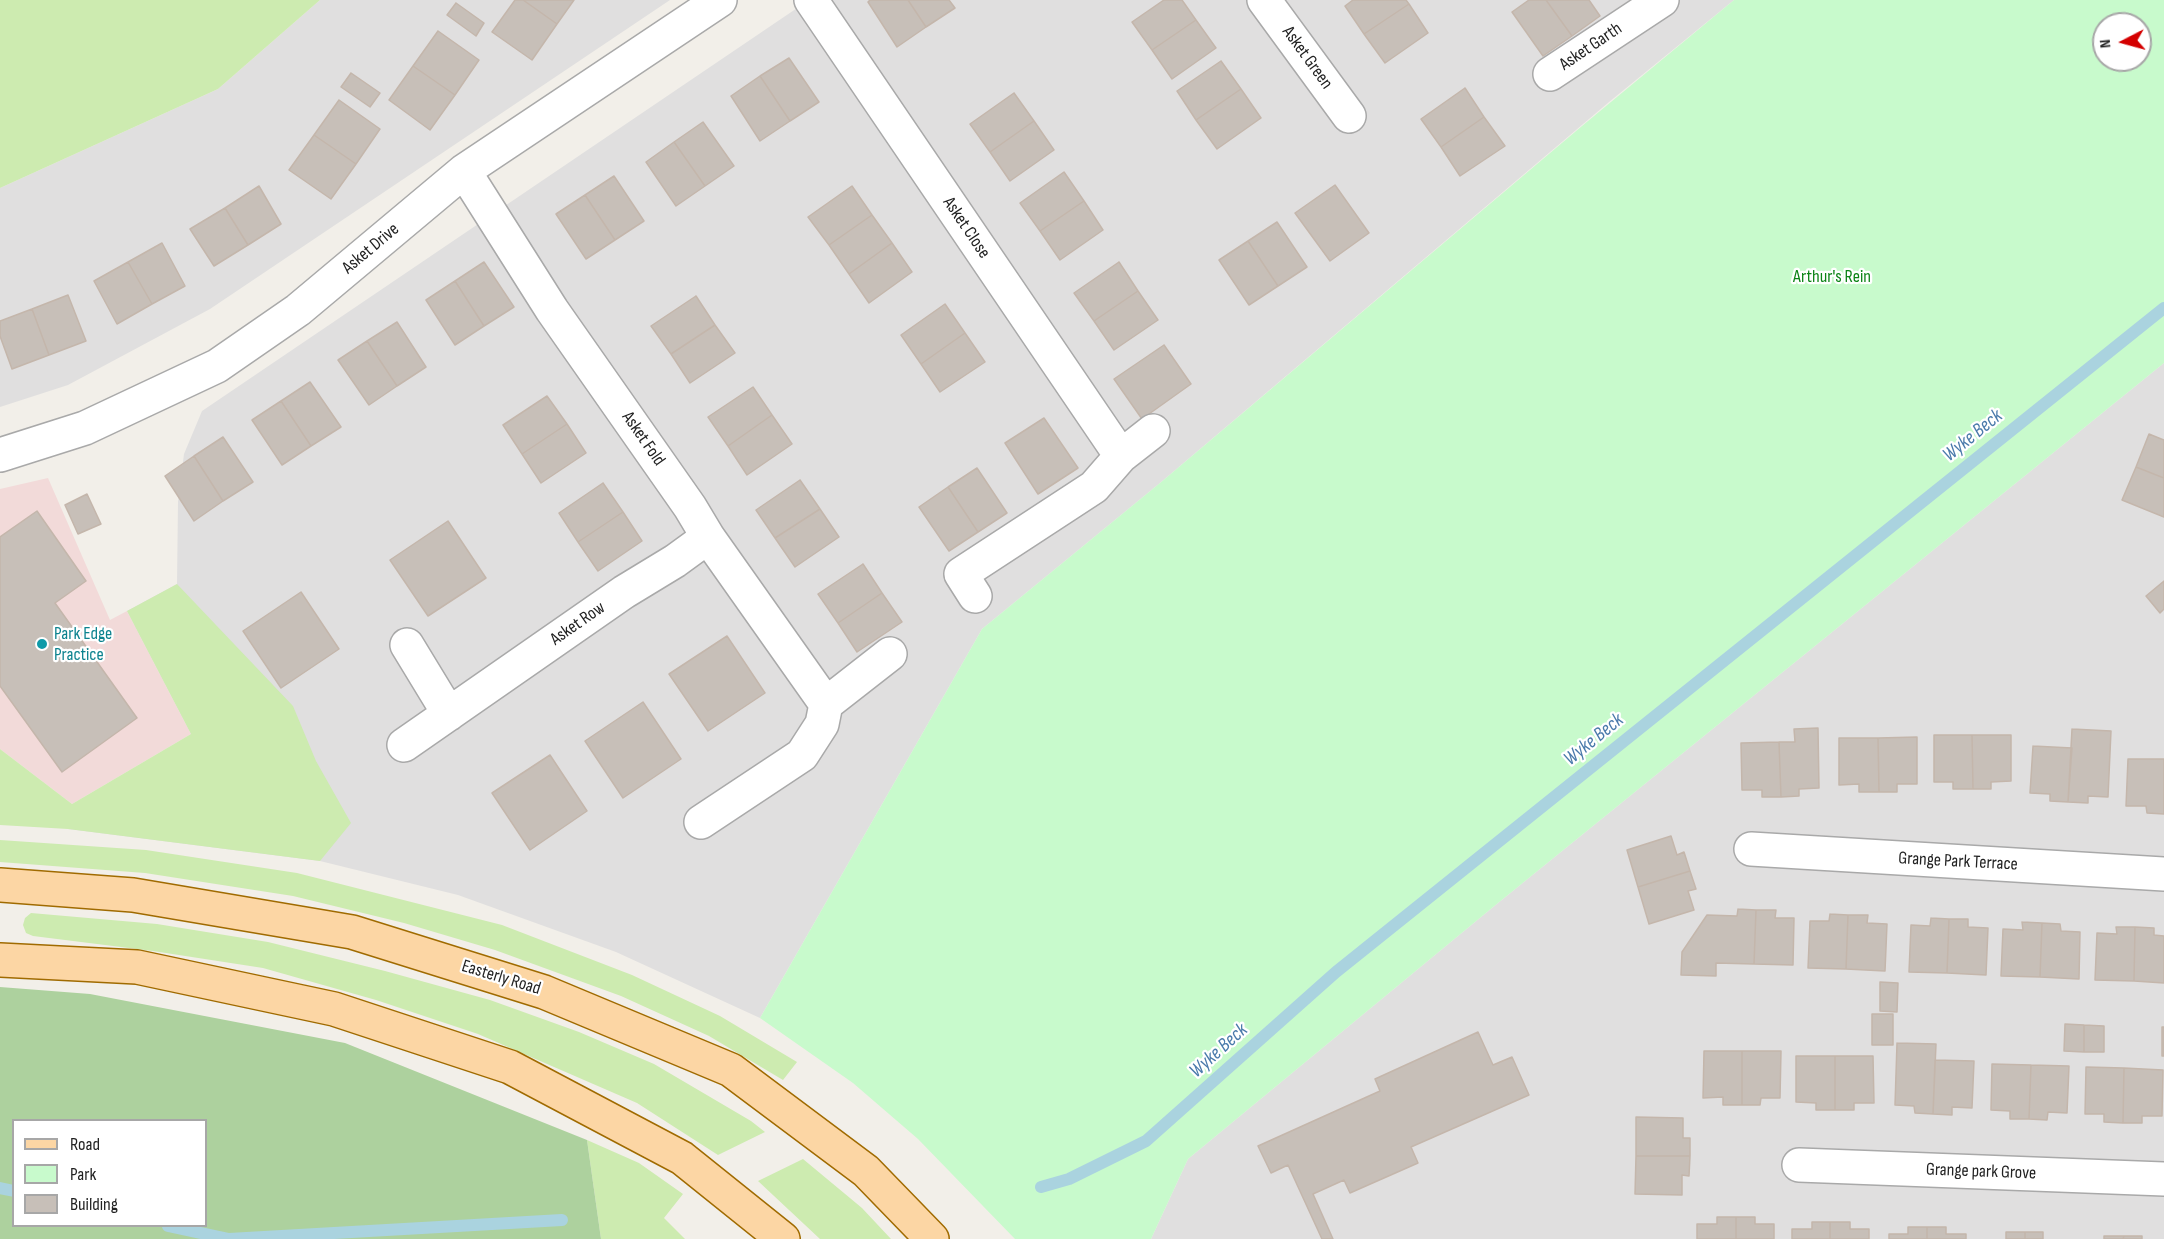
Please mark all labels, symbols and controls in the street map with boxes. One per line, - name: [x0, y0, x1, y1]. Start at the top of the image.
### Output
- north arrow: [2092, 12, 2152, 72]
- street label: Asket Garth: [1556, 18, 1626, 76]
- street label: Asket Green: [1277, 22, 1337, 94]
- text: N: [2096, 38, 2115, 49]
- street label: Asket Close: [938, 193, 994, 263]
- street label: Asket Drive: [338, 219, 404, 279]
- park label: Arthur's Rein: [1793, 266, 1871, 288]
- water label: Wyke Beck: [1938, 405, 2008, 467]
- street label: Asket Fold: [617, 408, 669, 470]
- street label: Asket Row: [546, 597, 610, 651]
- place label: Park Edge Practice: [54, 623, 112, 666]
- marker: Park Edge Practice: [35, 637, 49, 651]
- water label: Wyke Beck: [1559, 709, 1629, 771]
- street label: Grange Park Terrace: [1898, 848, 2018, 876]
- street label: Easterly Road: [459, 956, 543, 1000]
- water label: Wyke Beck: [1185, 1019, 1253, 1083]
- legend: [12, 1119, 207, 1227]
- text: Road: [70, 1134, 100, 1155]
- street label: Grange park Grove: [1926, 1159, 2036, 1185]
- text: Park: [70, 1164, 96, 1185]
- text: Building: [70, 1194, 118, 1215]

